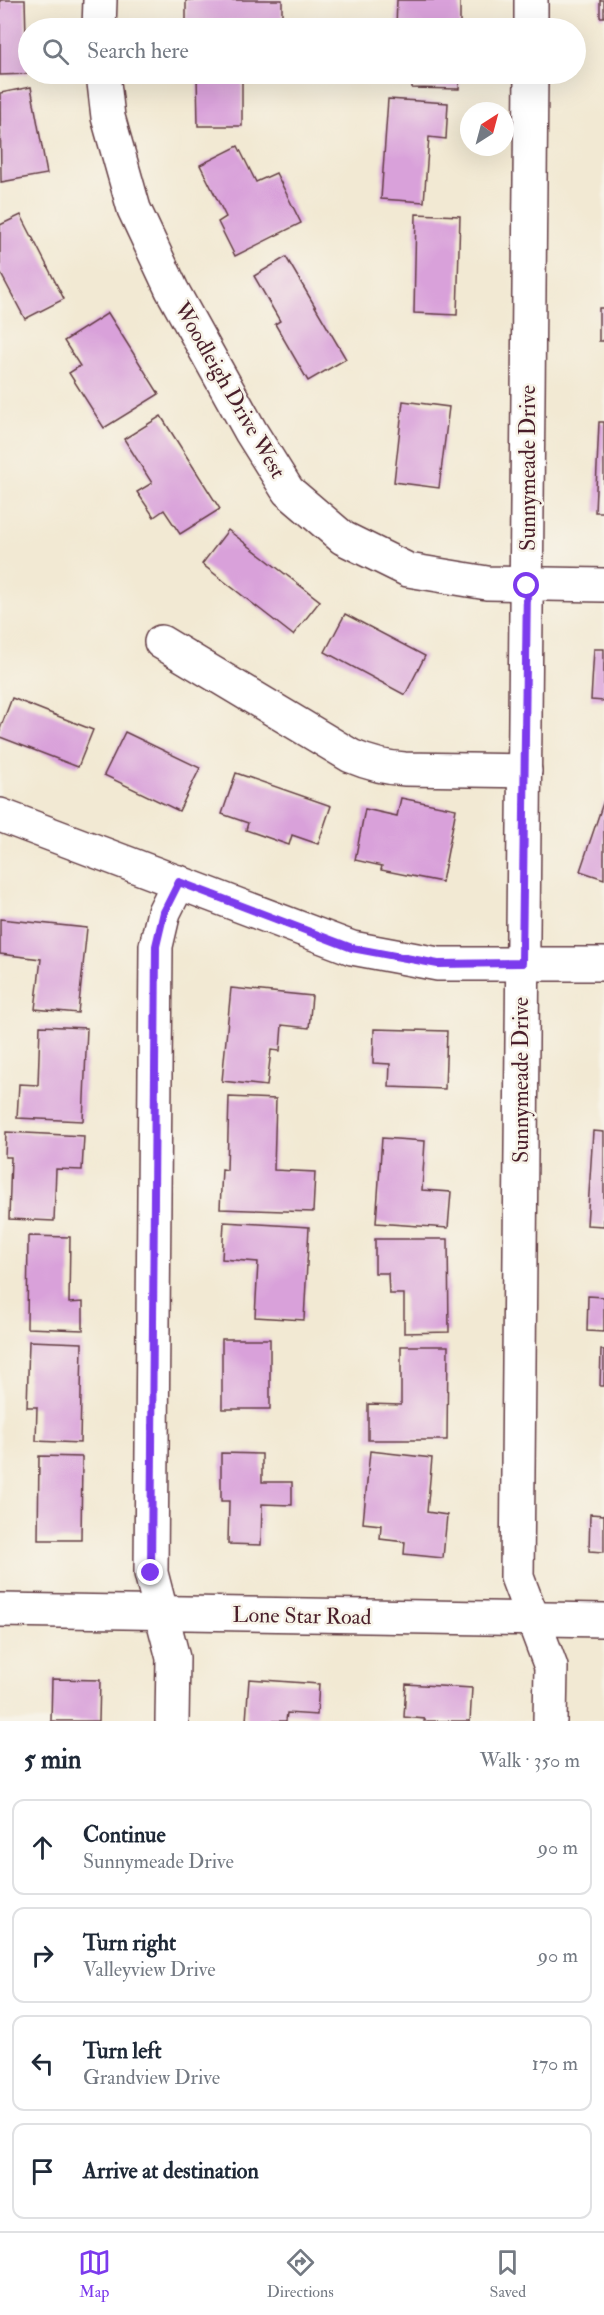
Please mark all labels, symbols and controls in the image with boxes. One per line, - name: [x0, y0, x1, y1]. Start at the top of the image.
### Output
- search box: [18, 18, 586, 84]
- icon: search: [39, 35, 72, 68]
- text: Search here: [87, 37, 189, 65]
- north arrow: [460, 102, 514, 156]
- street label: Woodleigh Drive West: [168, 296, 292, 483]
- street label: Sunnymeade Drive: [514, 385, 542, 551]
- route start: [513, 572, 539, 598]
- street label: Sunnymeade Drive: [507, 997, 535, 1163]
- route end: [137, 1559, 163, 1585]
- street label: Lone Star Road: [232, 1601, 372, 1631]
- text: 5 min: [24, 1744, 81, 1776]
- text: Walk · 350 m: [480, 1748, 580, 1773]
- text: Continue: [83, 1821, 166, 1849]
- icon: ahead: [26, 1831, 59, 1864]
- text: 90 m: [538, 1835, 578, 1860]
- text: Sunnymeade Drive: [83, 1849, 234, 1874]
- text: Turn right: [83, 1929, 176, 1957]
- icon: right: [26, 1939, 59, 1972]
- text: 90 m: [538, 1943, 578, 1968]
- text: Valleyview Drive: [83, 1957, 216, 1982]
- text: Turn left: [83, 2037, 162, 2065]
- icon: left: [26, 2047, 59, 2080]
- text: 170 m: [532, 2051, 578, 2076]
- text: Grandview Drive: [83, 2065, 220, 2090]
- icon: arrive: [26, 2155, 59, 2188]
- text: Arrive at destination: [83, 2157, 259, 2185]
- tab: Map: [78, 2246, 111, 2302]
- tab: Directions: [267, 2246, 334, 2302]
- tab: Saved: [490, 2246, 526, 2302]

